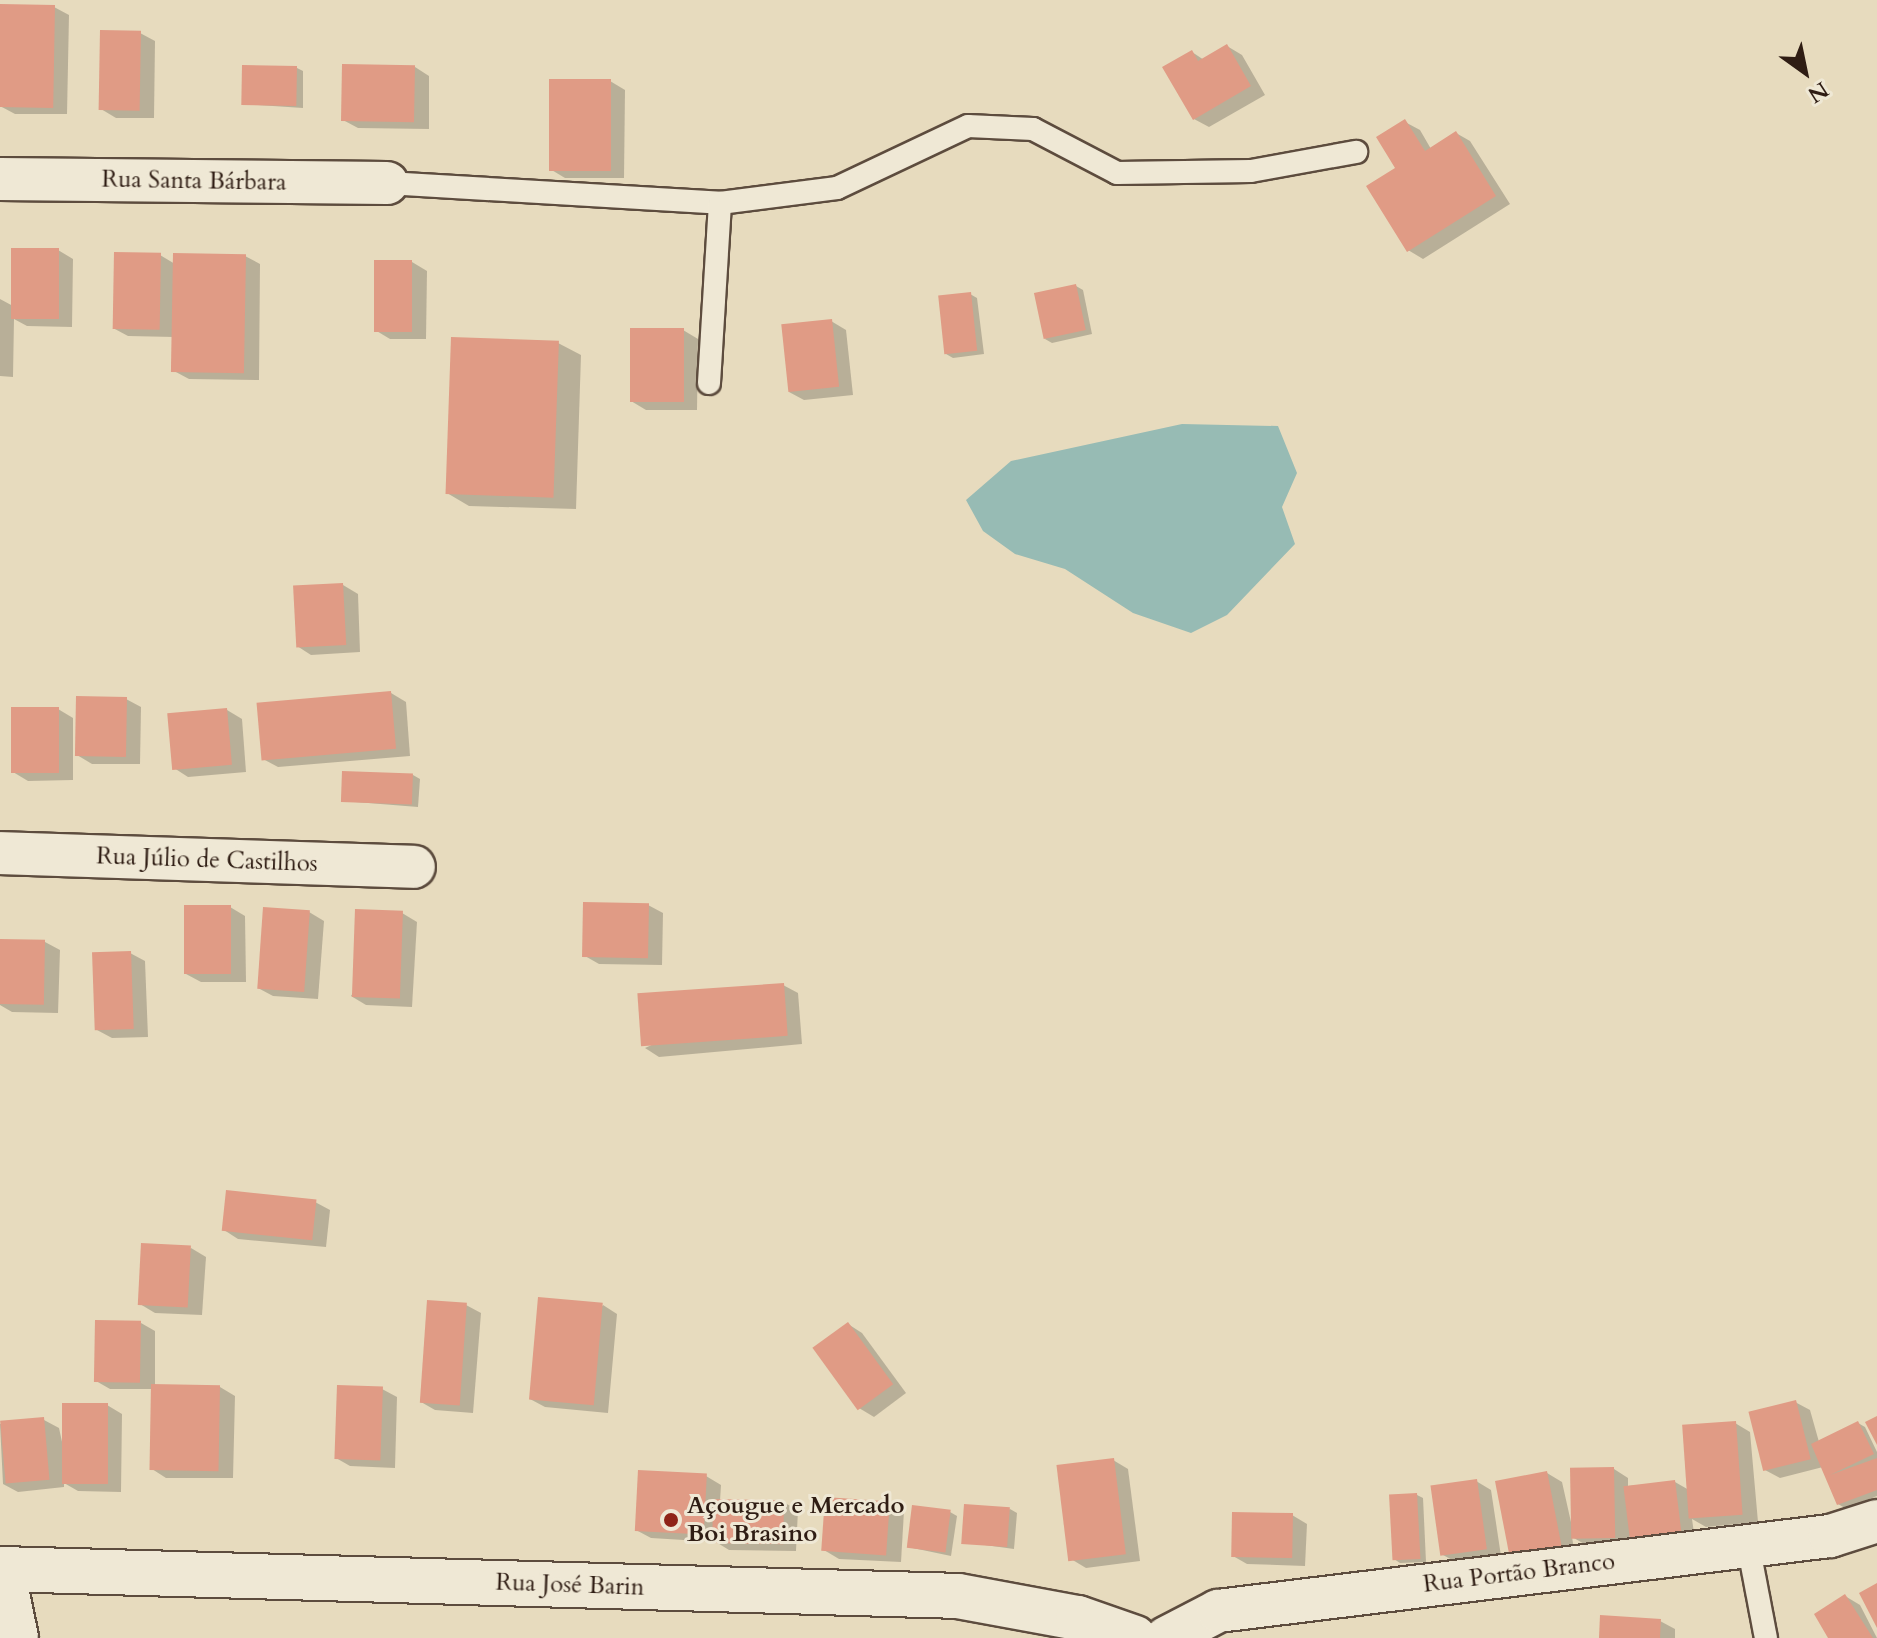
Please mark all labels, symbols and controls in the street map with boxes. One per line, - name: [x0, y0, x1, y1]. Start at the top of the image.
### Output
- north arrow: [1765, 32, 1845, 112]
- text: N: [1802, 74, 1834, 110]
- street label: Rua Santa Bárbara: [101, 165, 287, 197]
- street label: Rua Júlio de Castilhos: [96, 842, 318, 878]
- place label: Açougue e Mercado Boi Brasino: [687, 1492, 904, 1548]
- marker: Açougue e Mercado Boi Brasino: [662, 1511, 680, 1529]
- street label: Rua Portão Branco: [1421, 1547, 1617, 1599]
- street label: Rua José Barin: [495, 1568, 645, 1602]

